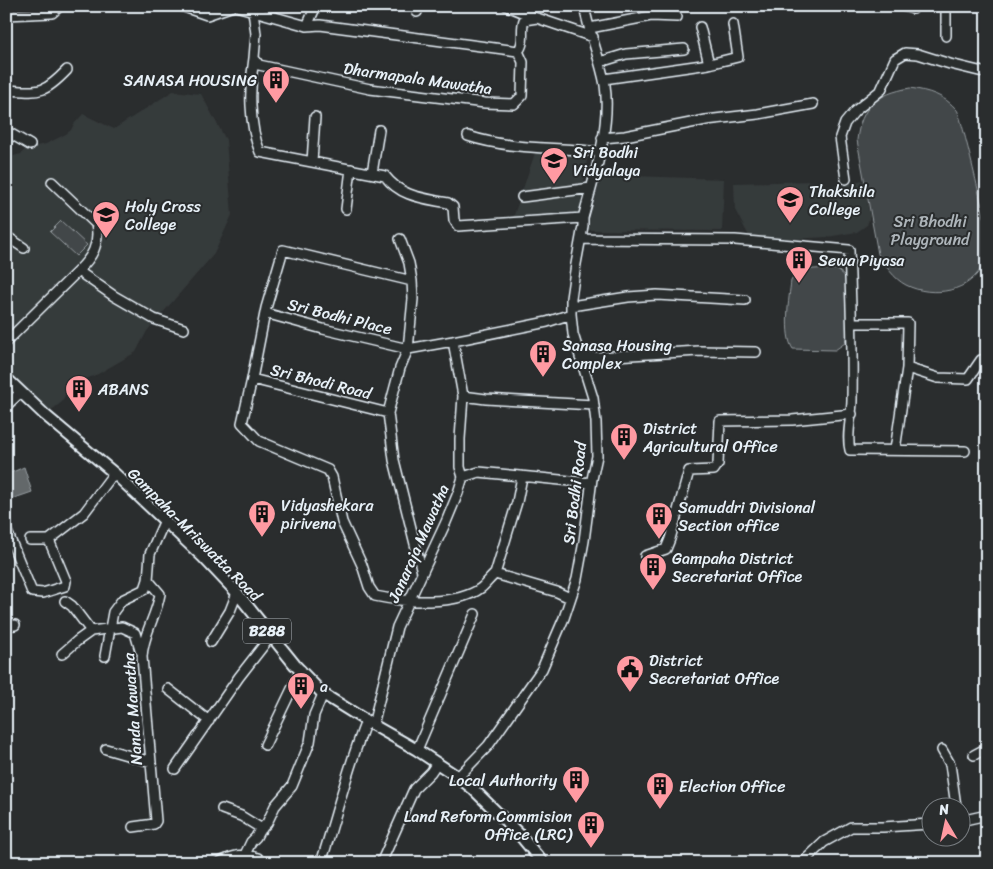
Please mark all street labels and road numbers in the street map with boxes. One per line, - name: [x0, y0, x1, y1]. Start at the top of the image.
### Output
- street label: Dharmapala Mawatha: [342, 54, 494, 103]
- street label: Sri Bodhi Place: [284, 289, 395, 343]
- street label: Sri Bhodi Road: [267, 355, 376, 408]
- street label: Sri Bodhi Road: [554, 439, 595, 546]
- street label: Gampaha-Mriswatta Road: [120, 460, 270, 610]
- street label: Janaraja Mawatha: [379, 479, 458, 608]
- road number: B288: [243, 618, 291, 644]
- street label: Nanda Mawatha: [114, 651, 151, 766]

